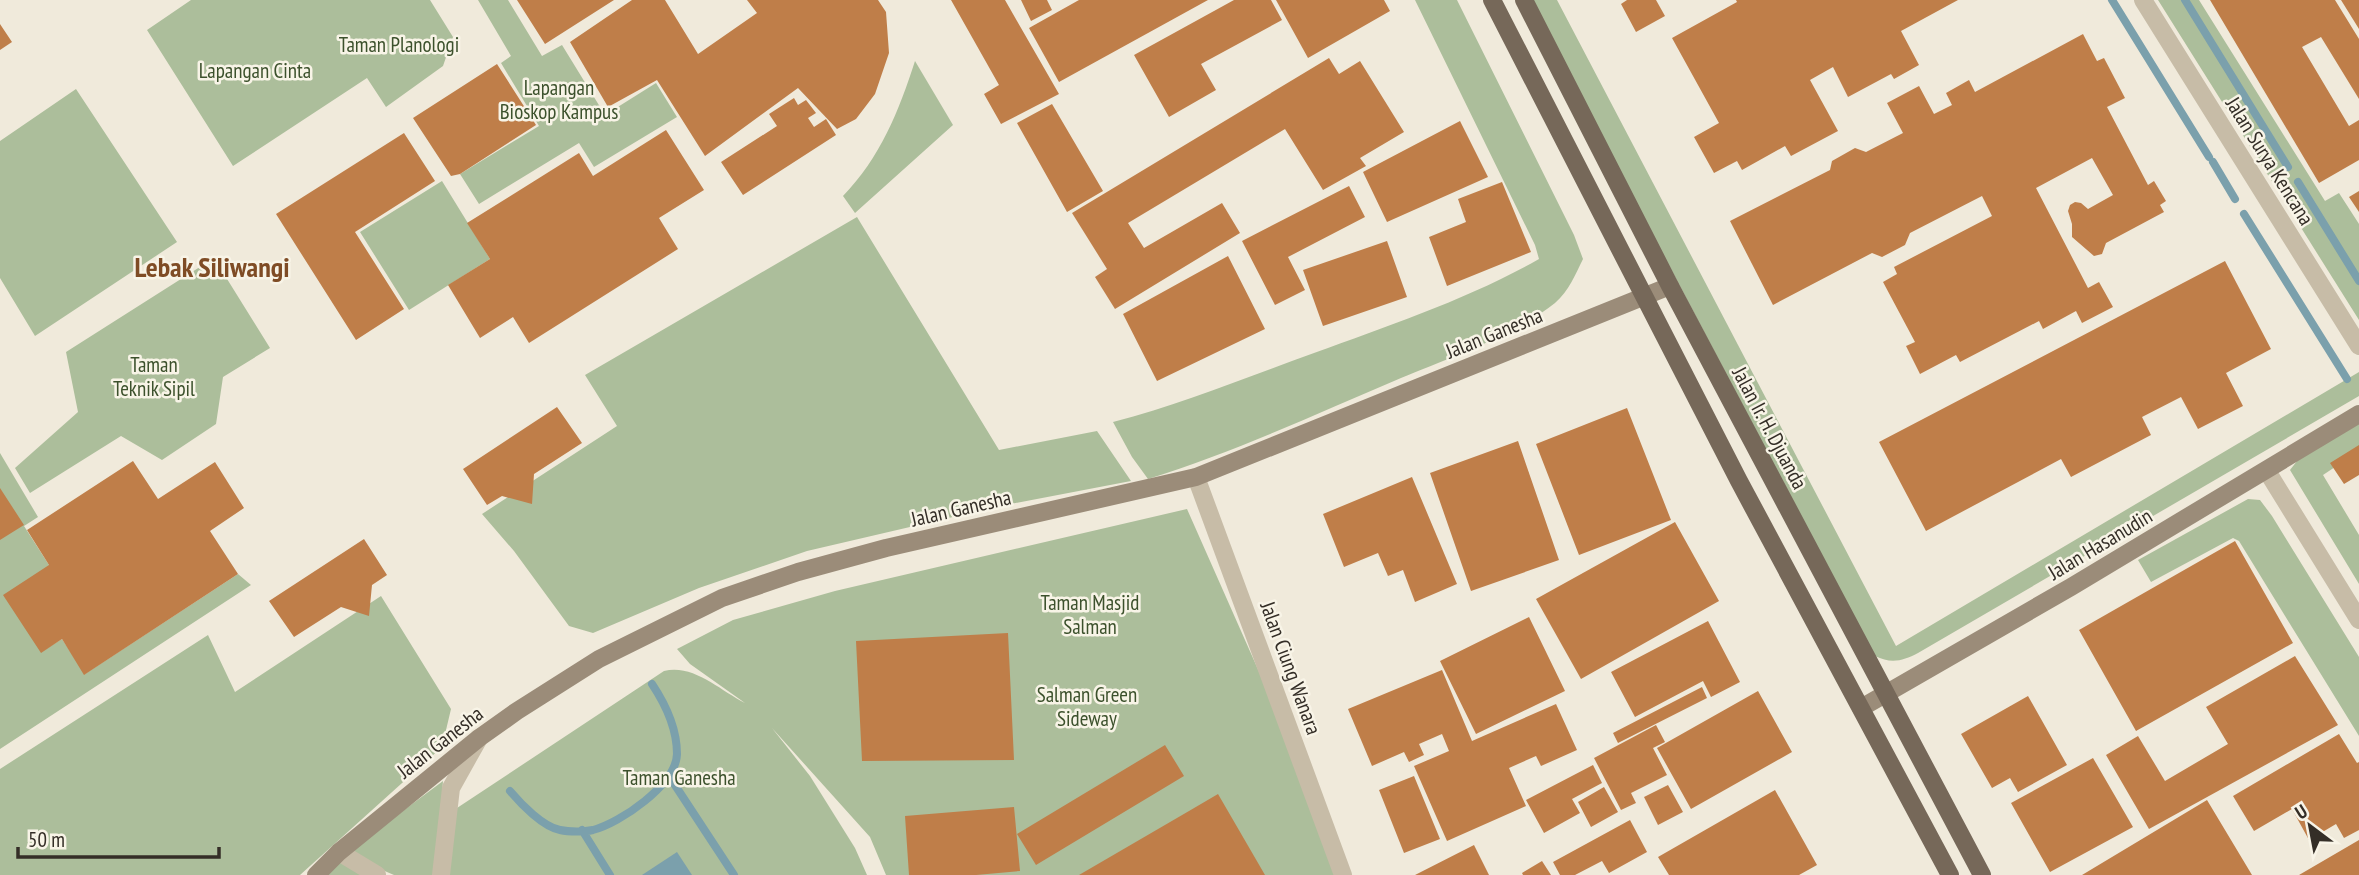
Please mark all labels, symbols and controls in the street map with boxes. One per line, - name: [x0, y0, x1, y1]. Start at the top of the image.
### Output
- park label: Taman Planologi: [339, 31, 459, 58]
- park label: Lapangan Cinta: [199, 57, 311, 84]
- park label: Lapangan Bioskop Kampus: [500, 74, 618, 125]
- street label: Jalan Surya Kencana: [2219, 91, 2320, 230]
- district label: Lebak Siliwangi: [135, 248, 289, 285]
- street label: Jalan Ganesha: [1441, 301, 1546, 365]
- park label: Taman Teknik Sipil: [113, 351, 195, 402]
- street label: Jalan Ir. H. Djuanda: [1726, 361, 1814, 494]
- street label: Jalan Ganesha: [907, 483, 1014, 533]
- street label: Jalan Hasanudin: [2042, 502, 2157, 586]
- park label: Taman Masjid Salman: [1041, 589, 1139, 640]
- street label: Jalan Ciung Wanara: [1254, 597, 1328, 738]
- park label: Salman Green Sideway: [1037, 681, 1137, 732]
- street label: Jalan Ganesha: [391, 700, 488, 785]
- park label: Taman Ganesha: [622, 764, 736, 791]
- north arrow: [2275, 791, 2345, 861]
- text: U: [2290, 799, 2312, 824]
- scale bar: [18, 816, 219, 860]
- text: 50 m: [28, 826, 65, 853]

